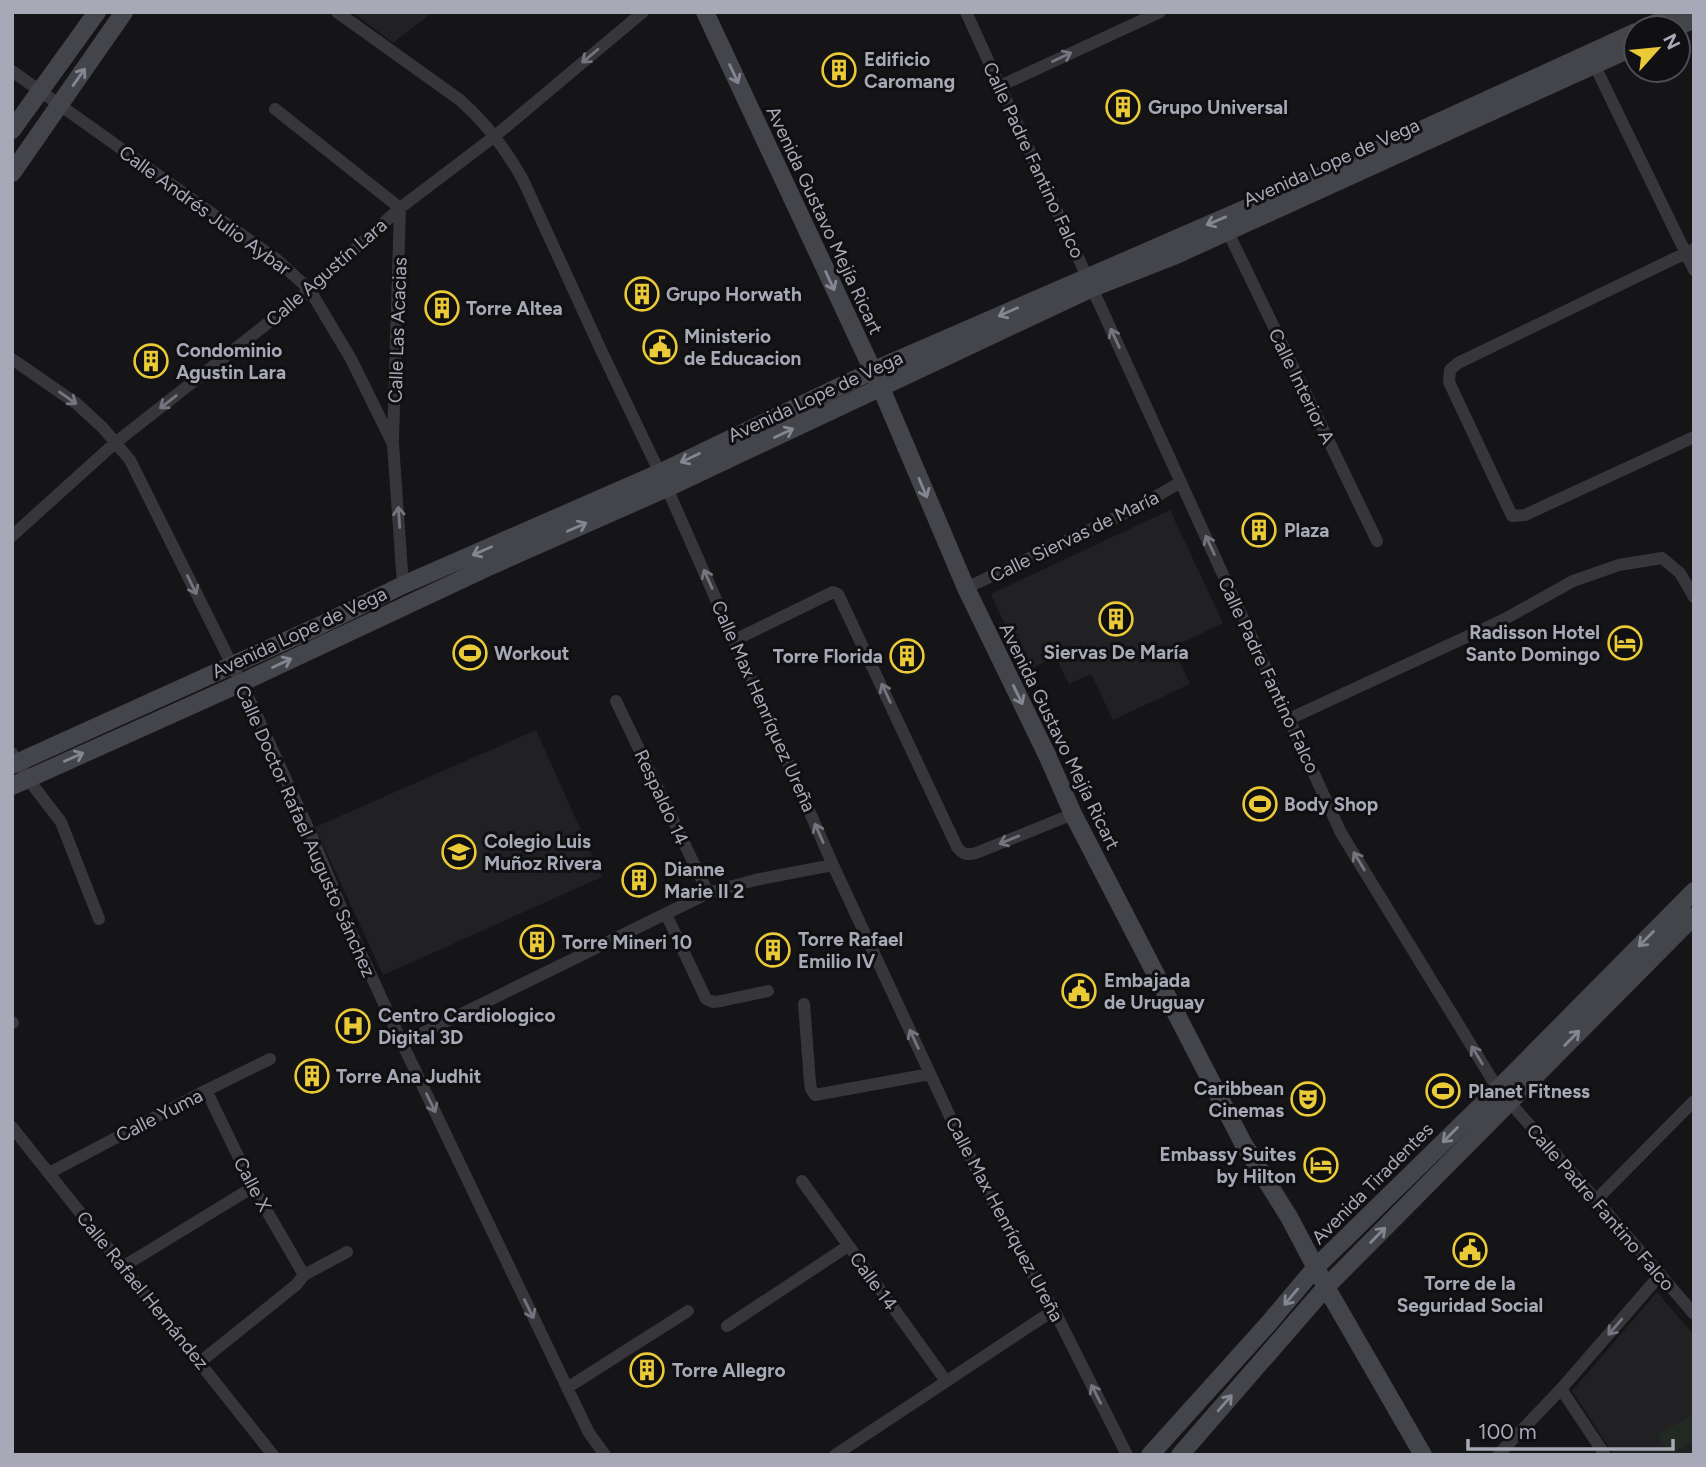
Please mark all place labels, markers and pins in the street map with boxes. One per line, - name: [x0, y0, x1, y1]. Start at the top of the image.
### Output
- place label: Edificio Caromang: [864, 48, 955, 93]
- building icon: Edificio Caromang: [820, 51, 858, 89]
- building icon: Grupo Universal: [1104, 88, 1142, 126]
- place label: Grupo Universal: [1148, 96, 1288, 119]
- building icon: Grupo Horwath: [623, 275, 661, 313]
- place label: Grupo Horwath: [666, 283, 802, 306]
- building icon: Torre Altea: [423, 289, 461, 327]
- place label: Torre Altea: [466, 297, 563, 320]
- place label: Ministerio de Educacion: [684, 325, 801, 370]
- public building icon: Ministerio de Educacion: [641, 328, 679, 366]
- place label: Condominio Agustin Lara: [176, 339, 286, 384]
- building icon: Condominio Agustin Lara: [132, 342, 170, 380]
- building icon: Plaza: [1240, 511, 1278, 549]
- place label: Plaza: [1284, 519, 1329, 542]
- building icon: Siervas De María: [1097, 600, 1135, 638]
- place label: Radisson Hotel Santo Domingo: [1465, 621, 1600, 666]
- hotel icon: Radisson Hotel Santo Domingo: [1606, 624, 1644, 662]
- sports icon: Workout: [451, 634, 489, 672]
- building icon: Torre Florida: [888, 637, 926, 675]
- place label: Siervas De María: [1043, 641, 1189, 664]
- place label: Workout: [494, 642, 570, 665]
- place label: Torre Florida: [773, 645, 883, 668]
- sports icon: Body Shop: [1241, 785, 1279, 823]
- place label: Body Shop: [1284, 793, 1378, 816]
- place label: Colegio Luis Muñoz Rivera: [484, 830, 602, 875]
- school or university icon: Colegio Luis Muñoz Rivera: [440, 833, 478, 871]
- place label: Dianne Marie II 2: [664, 858, 744, 903]
- building icon: Dianne Marie II 2: [620, 861, 658, 899]
- building icon: Torre Mineri 10: [518, 923, 556, 961]
- place label: Torre Rafael Emilio IV: [798, 928, 903, 973]
- place label: Torre Mineri 10: [562, 931, 692, 954]
- building icon: Torre Rafael Emilio IV: [754, 931, 792, 969]
- place label: Embajada de Uruguay: [1104, 969, 1205, 1014]
- public building icon: Embajada de Uruguay: [1060, 972, 1098, 1010]
- place label: Centro Cardiologico Digital 3D: [378, 1004, 555, 1049]
- hospital icon: Centro Cardiologico Digital 3D: [334, 1007, 372, 1045]
- building icon: Torre Ana Judhit: [293, 1057, 331, 1095]
- place label: Torre Ana Judhit: [336, 1065, 482, 1088]
- sports icon: Planet Fitness: [1424, 1072, 1462, 1110]
- place label: Caribbean Cinemas: [1194, 1077, 1284, 1122]
- theatre icon: Caribbean Cinemas: [1289, 1080, 1327, 1118]
- place label: Planet Fitness: [1468, 1080, 1590, 1103]
- place label: Embassy Suites by Hilton: [1159, 1143, 1296, 1188]
- hotel icon: Embassy Suites by Hilton: [1302, 1146, 1340, 1184]
- public building icon: Torre de la Seguridad Social: [1451, 1231, 1489, 1269]
- place label: Torre de la Seguridad Social: [1397, 1272, 1543, 1317]
- building icon: Torre Allegro: [628, 1351, 666, 1389]
- place label: Torre Allegro: [672, 1359, 785, 1382]

